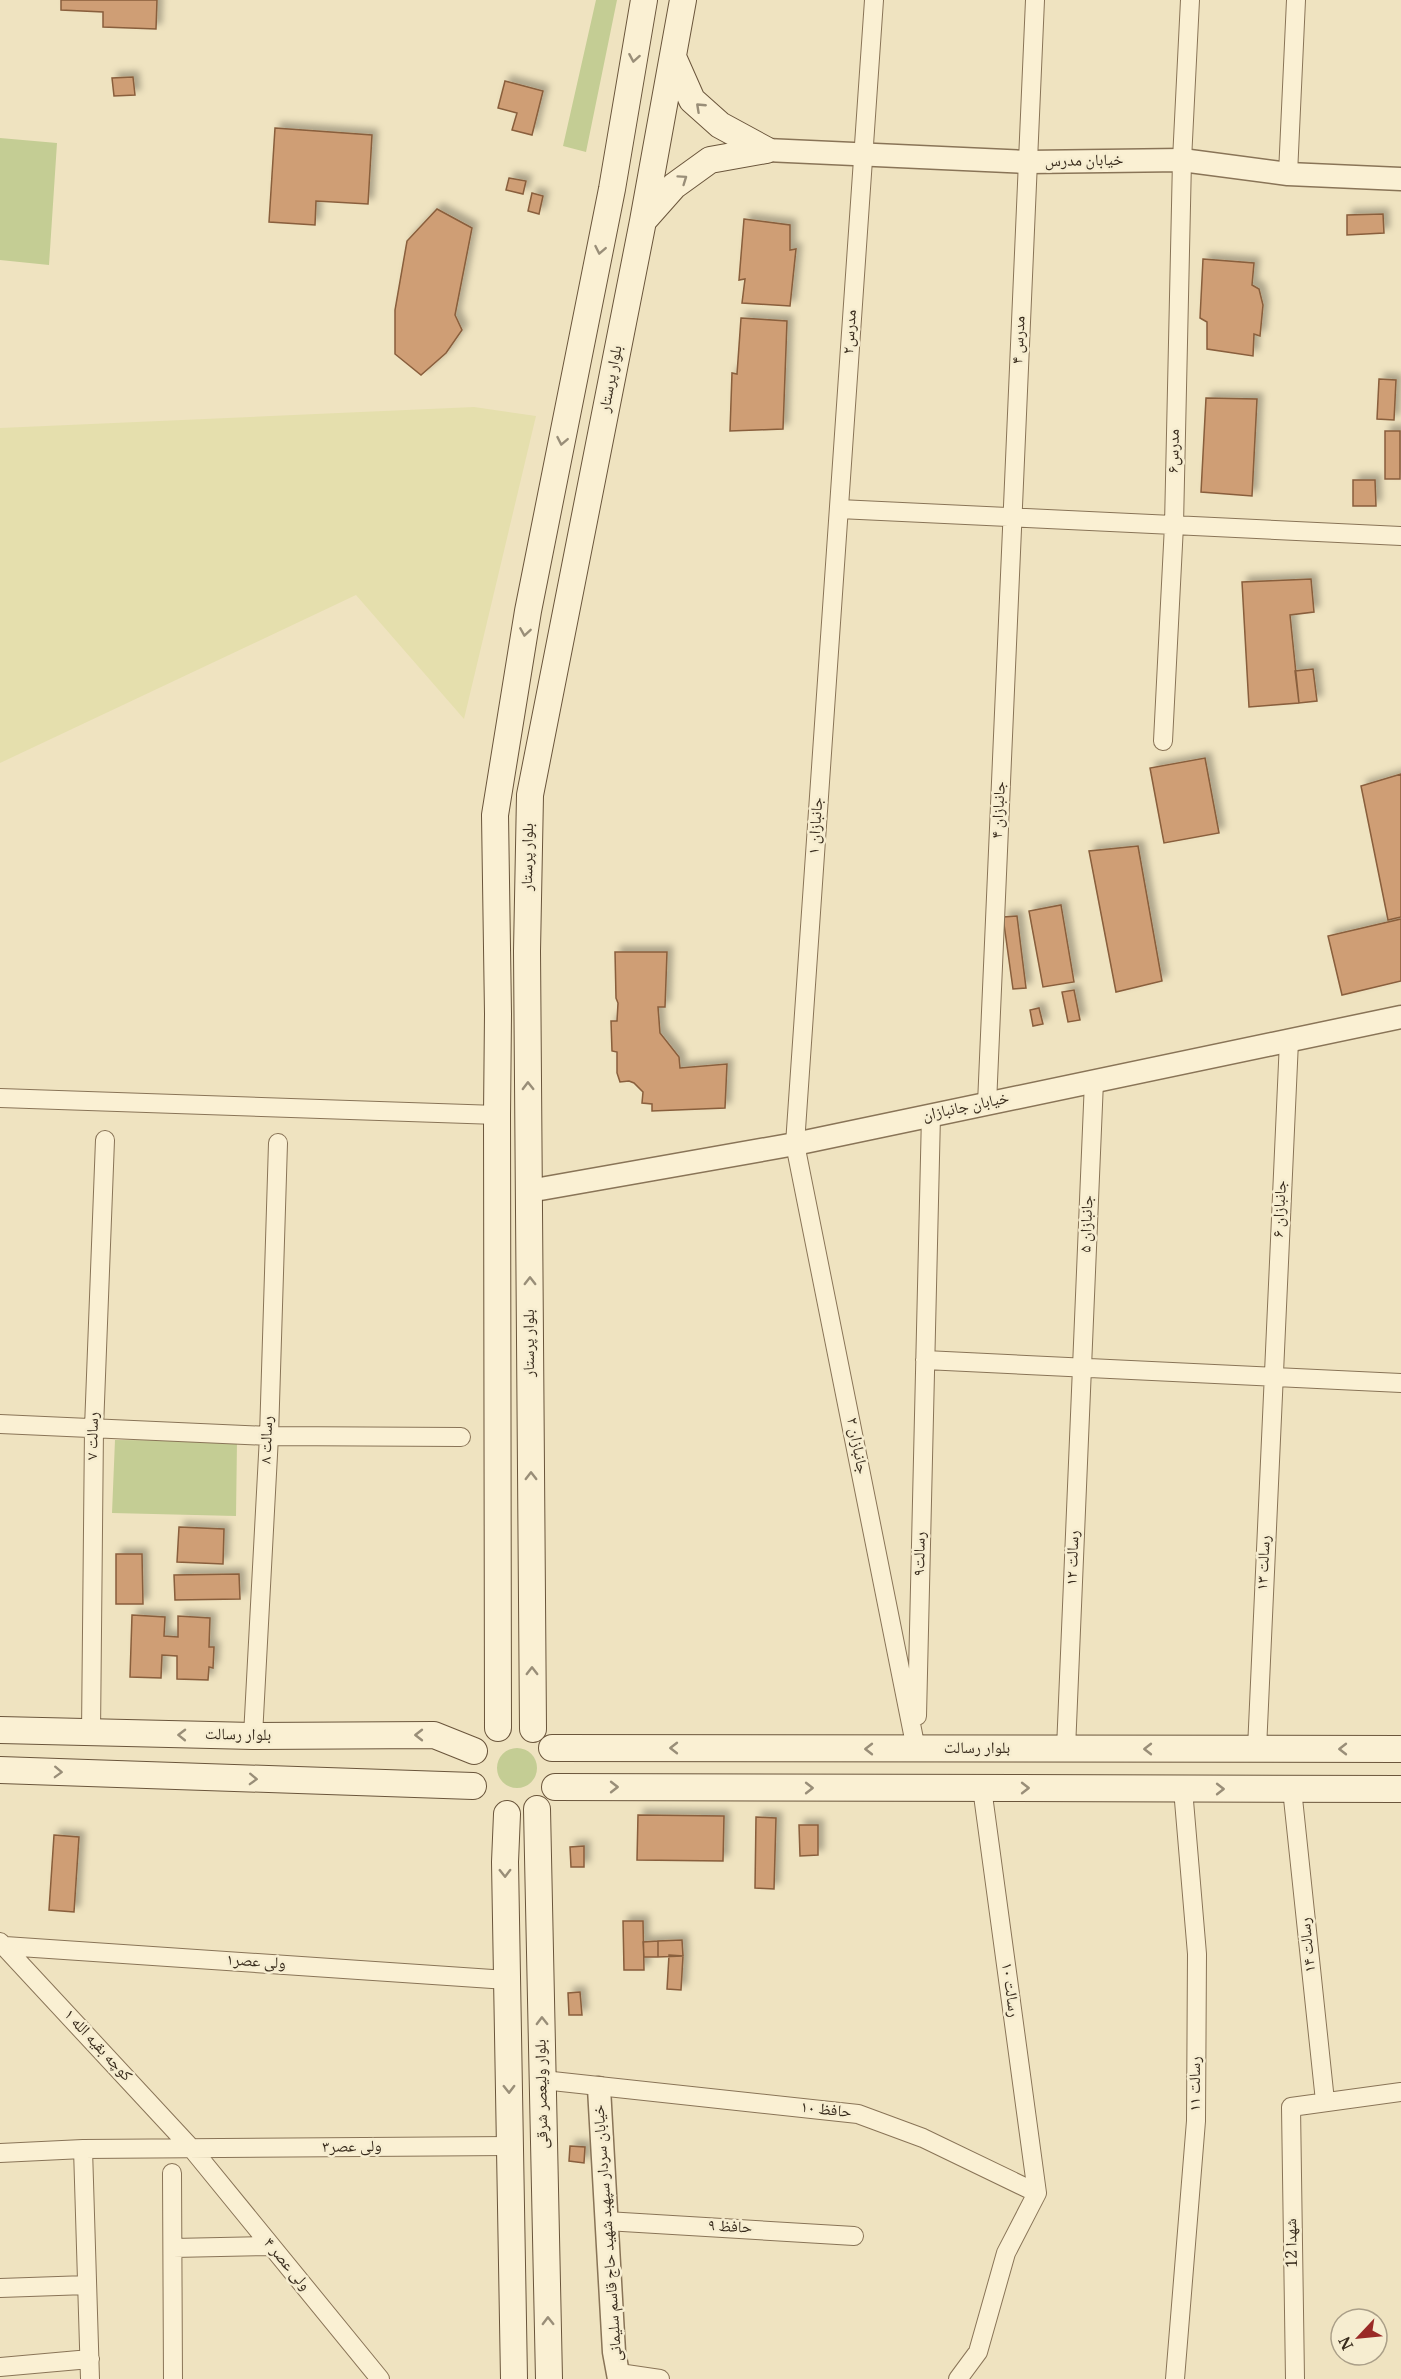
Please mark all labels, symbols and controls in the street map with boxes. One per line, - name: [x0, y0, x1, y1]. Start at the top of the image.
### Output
- one-way arrow: [628, 52, 641, 62]
- one-way arrow: [696, 103, 707, 114]
- street label: خیابان مدرس: [1044, 148, 1124, 176]
- one-way arrow: [677, 175, 688, 186]
- one-way arrow: [594, 244, 607, 254]
- street label: مدرس۲: [836, 309, 866, 355]
- street label: مدرس ۴: [1005, 315, 1035, 365]
- street label: بلوار پرستار: [592, 343, 632, 416]
- street label: مدرس۶: [1161, 429, 1189, 473]
- one-way arrow: [556, 436, 569, 446]
- one-way arrow: [519, 627, 532, 637]
- street label: جانبازان ۴: [985, 781, 1015, 839]
- street label: جانبازان ۱: [802, 796, 832, 856]
- street label: بلوار پرستار: [515, 823, 543, 892]
- one-way arrow: [522, 1081, 534, 1090]
- street label: خیابان جانبازان: [920, 1086, 1012, 1130]
- street label: جانبازان ۶: [1266, 1180, 1296, 1238]
- street label: جانبازان ۵: [1074, 1195, 1102, 1253]
- one-way arrow: [524, 1276, 536, 1285]
- street label: بلوار پرستار: [517, 1309, 544, 1378]
- street label: رسالت ۷: [80, 1412, 108, 1460]
- street label: جانبازان ۲: [837, 1415, 875, 1477]
- street label: رسالت ۸: [254, 1416, 282, 1464]
- one-way arrow: [525, 1471, 537, 1480]
- street label: رسالت ۱۲: [1060, 1530, 1088, 1586]
- street label: رسالت۹: [907, 1532, 935, 1576]
- street label: رسالت ۱۳: [1250, 1535, 1280, 1591]
- one-way arrow: [526, 1666, 538, 1675]
- street label: بلوار رسالت: [204, 1722, 272, 1750]
- one-way arrow: [177, 1729, 186, 1741]
- one-way arrow: [414, 1729, 423, 1741]
- street label: بلوار رسالت: [944, 1736, 1010, 1763]
- one-way arrow: [669, 1742, 678, 1754]
- one-way arrow: [864, 1743, 873, 1755]
- one-way arrow: [1143, 1743, 1152, 1755]
- one-way arrow: [1338, 1743, 1347, 1755]
- one-way arrow: [54, 1766, 63, 1778]
- one-way arrow: [249, 1772, 258, 1785]
- one-way arrow: [609, 1781, 618, 1793]
- one-way arrow: [804, 1782, 813, 1794]
- one-way arrow: [1020, 1782, 1029, 1794]
- one-way arrow: [1215, 1783, 1224, 1795]
- one-way arrow: [499, 1868, 512, 1877]
- street label: رسالت ۱۴: [1293, 1916, 1325, 1974]
- street label: ولی عصر۱: [225, 1947, 287, 1979]
- street label: رسالت ۱۰: [992, 1961, 1026, 2019]
- street label: کوچه بقیه الله ۱: [56, 2003, 138, 2089]
- one-way arrow: [535, 2016, 548, 2025]
- street label: بلوار ولیعصر شرقی: [529, 2039, 557, 2149]
- street label: رسالت ۱۱: [1183, 2056, 1210, 2112]
- one-way arrow: [503, 2084, 515, 2093]
- street label: حافظ ۱۰: [799, 2095, 853, 2127]
- street label: خیابان سردار سپهبد شهید حاج قاسم سلیمانی: [587, 2104, 631, 2362]
- street label: ولی عصر۳: [322, 2134, 382, 2162]
- street label: حافظ ۹: [707, 2213, 753, 2243]
- street label: شهدا 12: [1279, 2218, 1307, 2268]
- street label: ولی عصر ۴: [255, 2232, 317, 2298]
- north arrow: [1329, 2307, 1389, 2367]
- one-way arrow: [542, 2316, 554, 2325]
- text: N: [1333, 2331, 1363, 2354]

